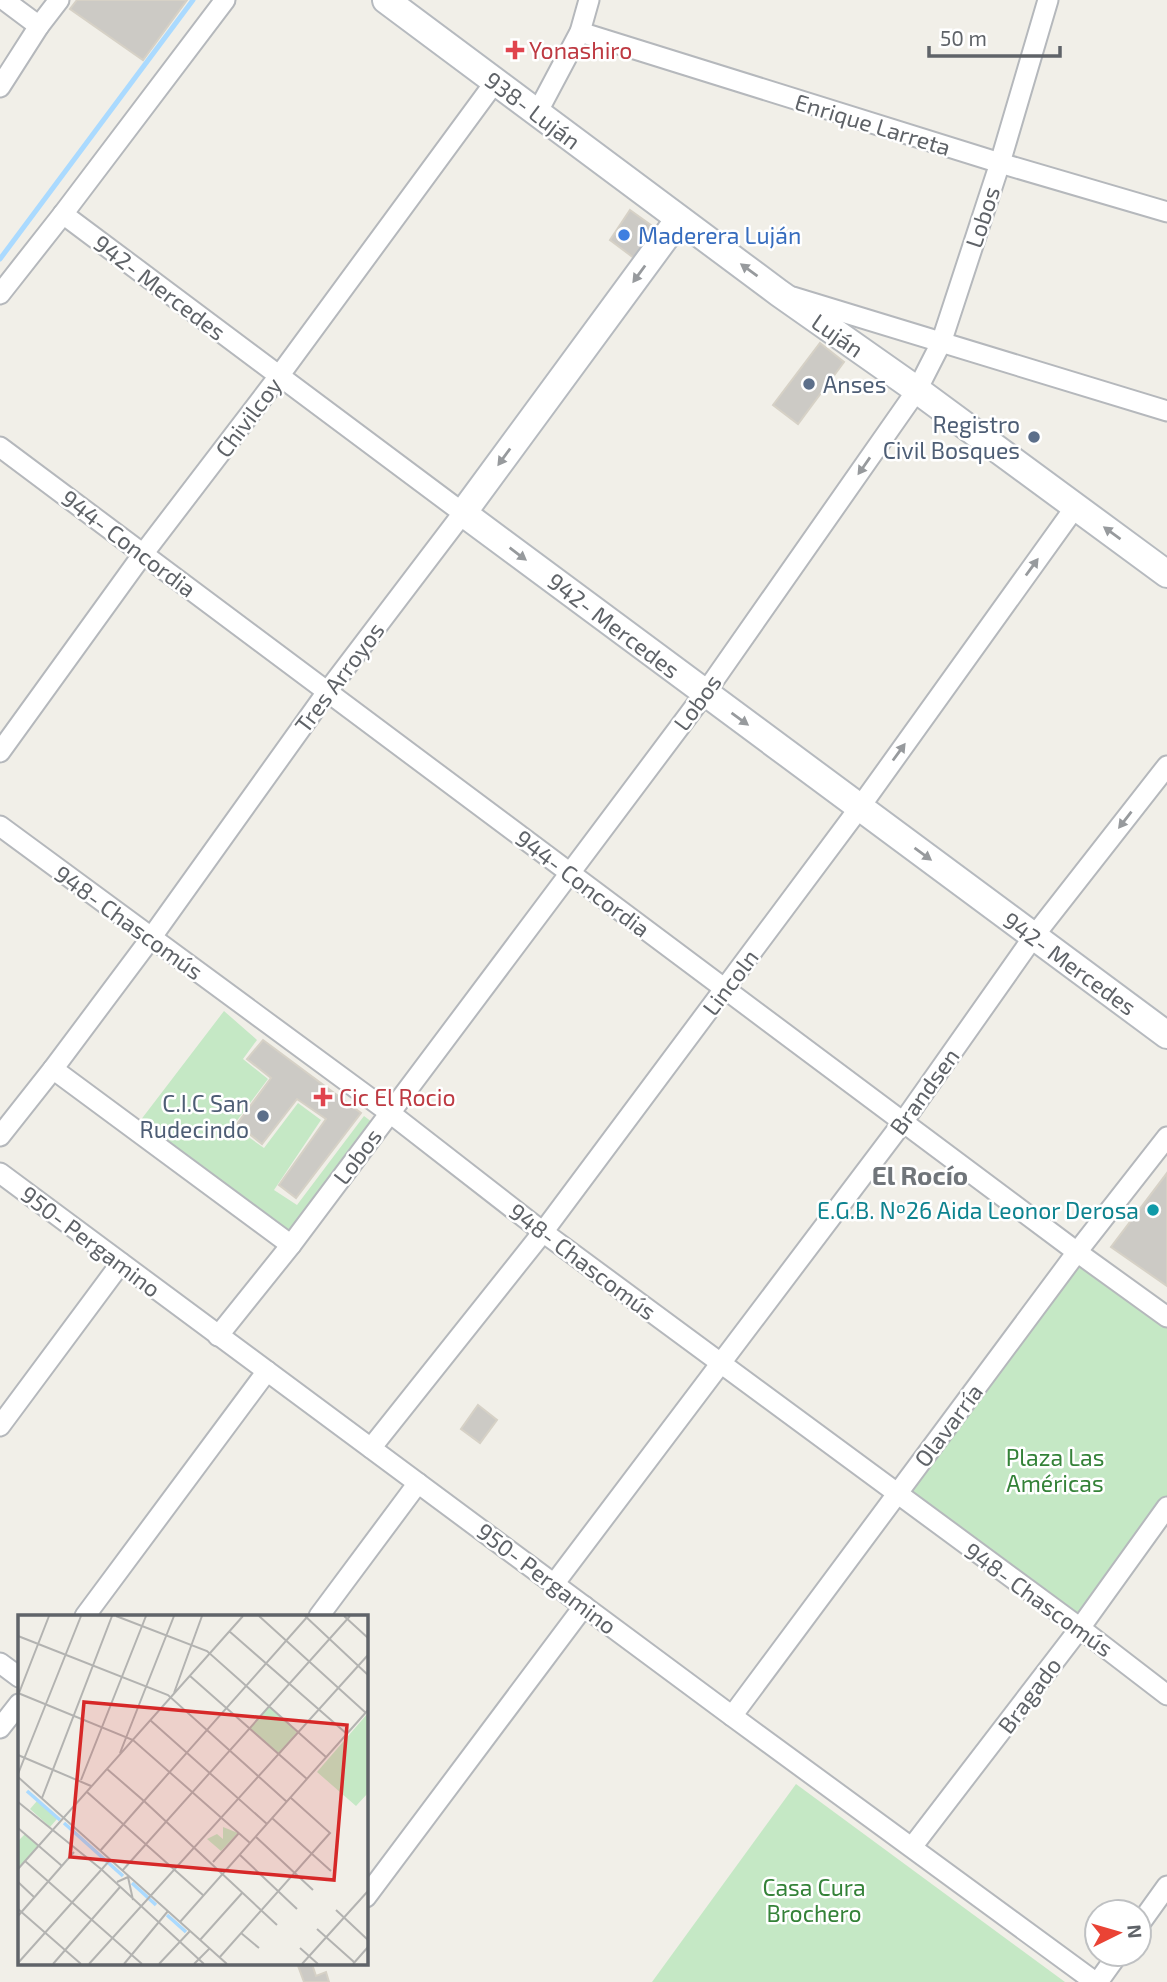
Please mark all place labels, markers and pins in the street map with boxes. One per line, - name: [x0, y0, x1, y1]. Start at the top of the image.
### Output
- place label: Yonashiro: [529, 36, 632, 64]
- marker: Yonashiro: [507, 42, 523, 58]
- place label: Maderera Luján: [638, 221, 801, 249]
- marker: Maderera Luján: [616, 227, 632, 243]
- place label: Anses: [823, 370, 886, 398]
- marker: Anses: [801, 376, 817, 392]
- place label: Registro Civil Bosques: [883, 410, 1020, 464]
- marker: Registro Civil Bosques: [1026, 429, 1042, 445]
- place label: Cic El Rocio: [339, 1083, 456, 1111]
- marker: Cic El Rocio: [313, 1087, 333, 1107]
- place label: C.I.C San Rudecindo: [140, 1089, 249, 1143]
- marker: C.I.C San Rudecindo: [255, 1108, 271, 1124]
- place label: E.G.B. Nº26 Aida Leonor Derosa: [817, 1196, 1139, 1224]
- marker: E.G.B. Nº26 Aida Leonor Derosa: [1145, 1202, 1161, 1218]

